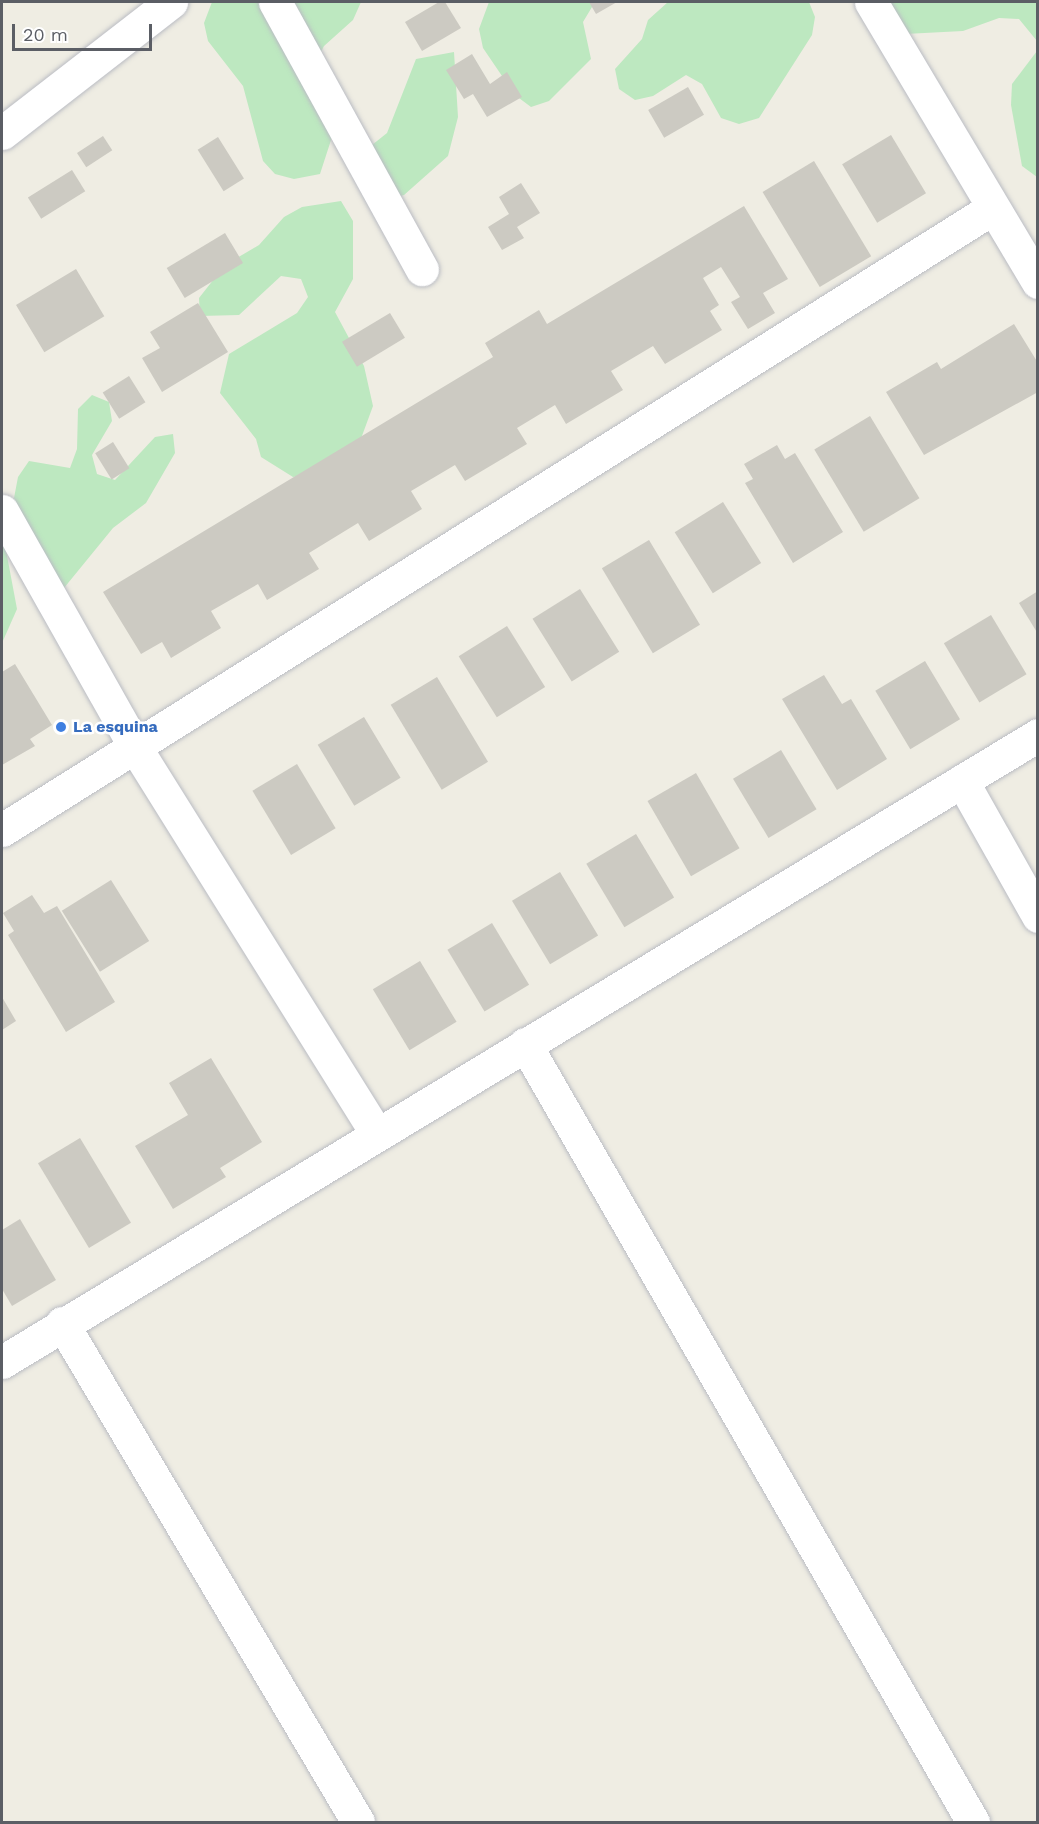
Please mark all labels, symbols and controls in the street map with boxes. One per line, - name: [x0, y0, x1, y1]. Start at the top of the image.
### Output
- scale bar: [15, 12, 154, 50]
- text: 20 m: [23, 24, 68, 45]
- place label: La esquina: [73, 717, 158, 737]
- marker: La esquina: [54, 720, 68, 734]

